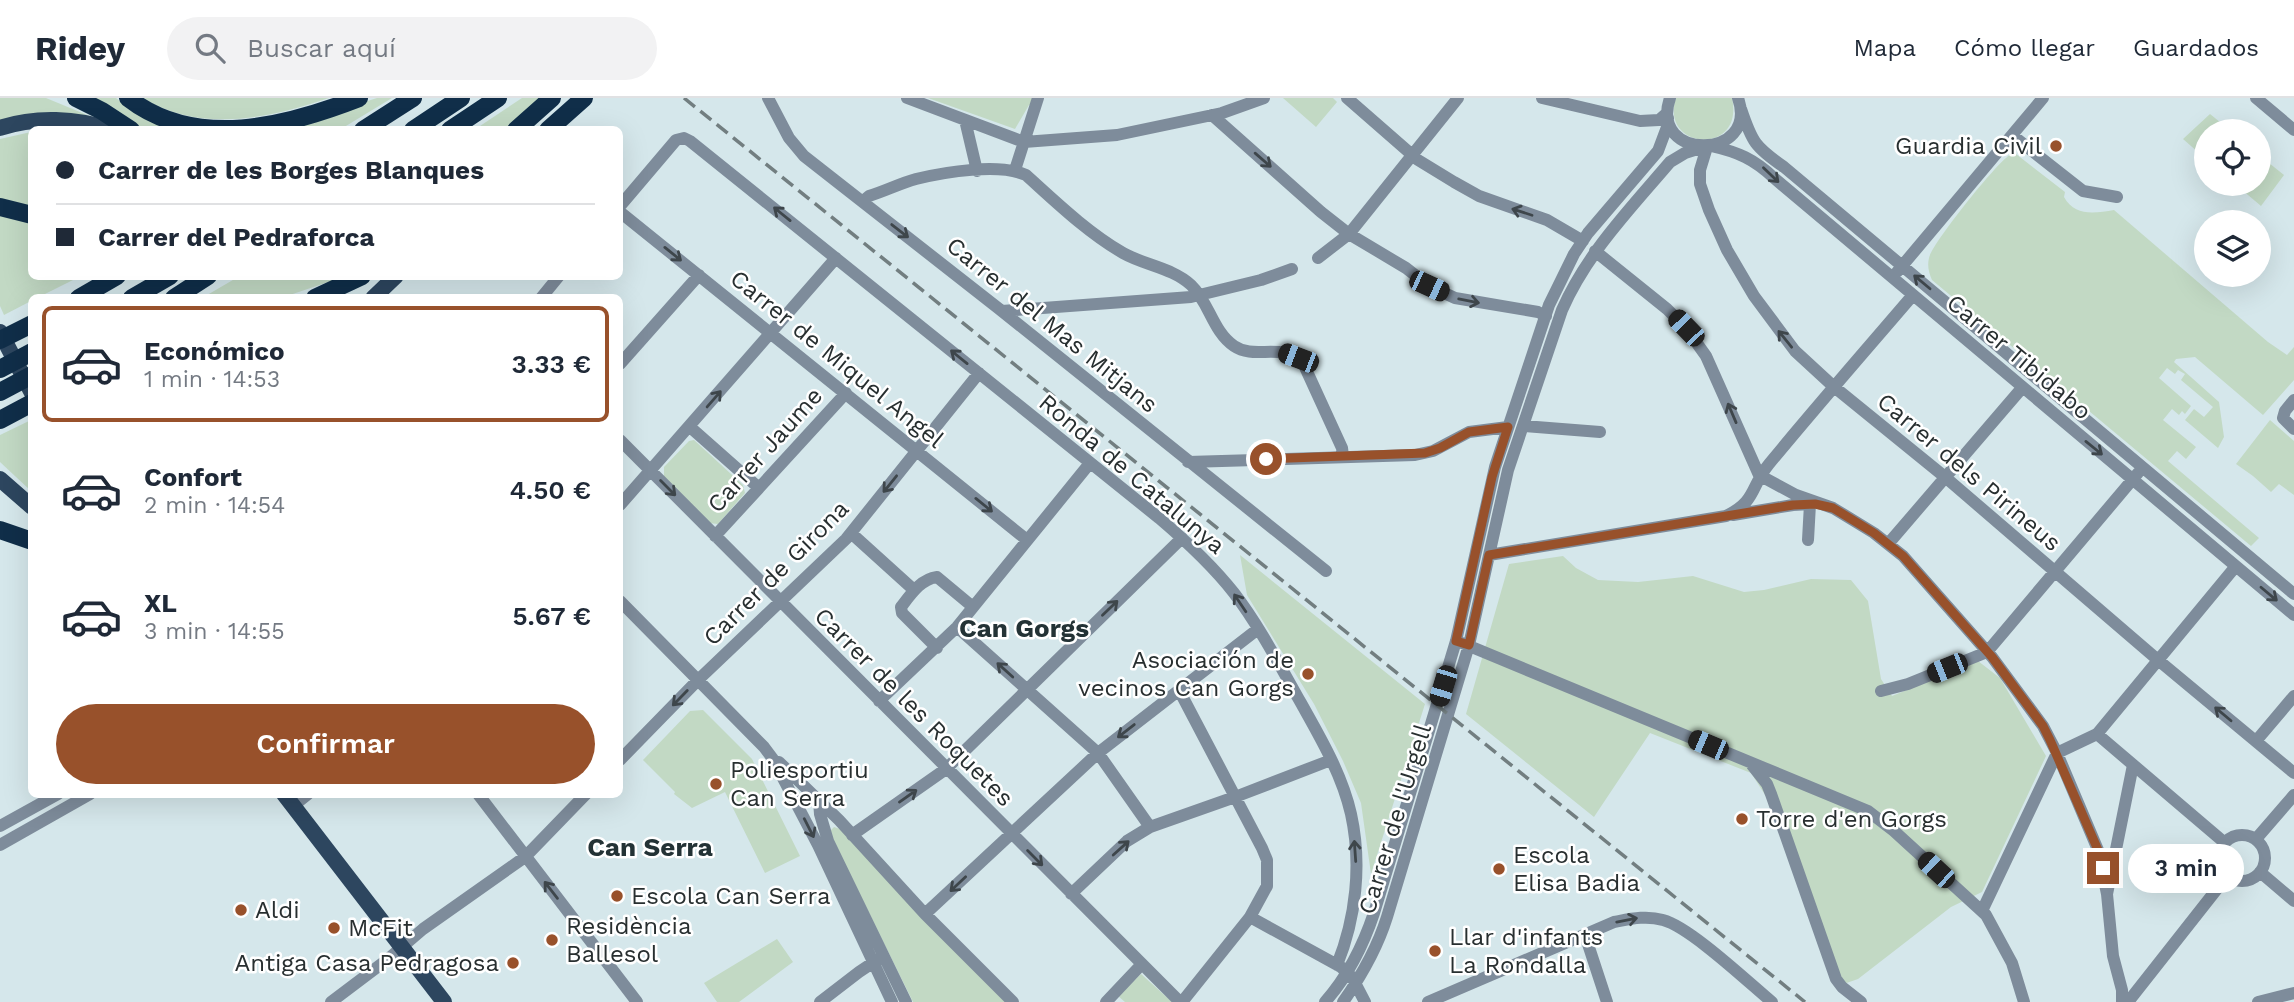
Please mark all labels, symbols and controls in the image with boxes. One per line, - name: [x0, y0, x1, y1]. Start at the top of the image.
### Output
- search box: [167, 17, 657, 80]
- text: Ridey: [35, 29, 125, 68]
- icon: search: [191, 29, 229, 67]
- text: Buscar aquí: [247, 33, 396, 63]
- text: Mapa: [1854, 34, 1916, 62]
- text: Cómo llegar: [1954, 34, 2095, 62]
- text: Guardados: [2133, 34, 2259, 62]
- map controls: [2194, 119, 2271, 287]
- button: locate: [2194, 119, 2271, 196]
- place label: Guardia Civil: [1895, 132, 2043, 160]
- marker: Guardia Civil: [2048, 138, 2064, 154]
- one-way arrow: [1254, 152, 1272, 168]
- text: Carrer de les Borges Blanques: [98, 155, 484, 185]
- one-way arrow: [1762, 166, 1779, 183]
- one-way arrow: [1511, 204, 1533, 217]
- one-way arrow: [773, 207, 791, 222]
- button: layers: [2194, 210, 2271, 287]
- text: Carrer del Pedraforca: [98, 222, 375, 252]
- one-way arrow: [891, 223, 909, 238]
- street label: Carrer del Mas Mitjans: [941, 231, 1163, 419]
- one-way arrow: [663, 247, 681, 262]
- street label: Carrer de Miquel Angel: [725, 264, 950, 454]
- car: [1406, 268, 1453, 304]
- one-way arrow: [1913, 274, 1931, 290]
- street label: Carrer Tibidabo: [1941, 288, 2097, 426]
- one-way arrow: [1457, 294, 1480, 308]
- car: [1664, 306, 1709, 350]
- one-way arrow: [1777, 330, 1792, 348]
- icon: car: [60, 333, 123, 396]
- text: Económico: [144, 336, 285, 366]
- car: [1275, 341, 1322, 375]
- text: 3.33 €: [512, 349, 591, 379]
- one-way arrow: [950, 350, 969, 365]
- text: 1 min · 14:53: [144, 366, 280, 393]
- street label: Carrer Jaume: [702, 382, 828, 518]
- street label: Carrer dels Pirineus: [1872, 387, 2066, 557]
- street label: Ronda de Catalunya: [1033, 388, 1231, 560]
- one-way arrow: [706, 390, 722, 408]
- one-way arrow: [1725, 402, 1738, 424]
- one-way arrow: [2085, 440, 2103, 456]
- route start: [1250, 443, 1282, 475]
- icon: car: [60, 459, 123, 522]
- text: Confort: [144, 462, 242, 492]
- one-way arrow: [882, 474, 898, 492]
- text: 4.50 €: [510, 475, 591, 505]
- one-way arrow: [659, 480, 676, 497]
- text: 2 min · 14:54: [144, 492, 285, 519]
- street label: Carrer de Girona: [698, 495, 854, 651]
- one-way arrow: [974, 497, 992, 512]
- icon: car: [60, 585, 123, 648]
- one-way arrow: [2260, 586, 2278, 602]
- text: XL: [144, 588, 177, 618]
- one-way arrow: [1233, 594, 1247, 613]
- one-way arrow: [1101, 599, 1118, 616]
- text: 5.67 €: [512, 601, 591, 631]
- street label: Carrer de les Roquetes: [809, 602, 1019, 812]
- district label: Can Gorgs: [959, 613, 1089, 643]
- text: 3 min · 14:55: [144, 618, 285, 645]
- place label: Asociación de vecinos Can Gorgs: [1078, 646, 1294, 702]
- car: [1924, 650, 1971, 686]
- one-way arrow: [996, 662, 1014, 678]
- car: [1427, 663, 1460, 709]
- marker: Asociación de vecinos Can Gorgs: [1300, 666, 1316, 682]
- one-way arrow: [672, 690, 689, 707]
- button: Confirmar: [56, 704, 595, 784]
- one-way arrow: [2214, 706, 2232, 721]
- street label: Carrer de l'Urgell: [1353, 720, 1437, 917]
- one-way arrow: [1117, 723, 1136, 738]
- car: [1685, 727, 1732, 763]
- place label: Poliesportiu Can Serra: [730, 756, 869, 812]
- marker: Poliesportiu Can Serra: [708, 776, 724, 792]
- one-way arrow: [898, 789, 917, 803]
- place label: Torre d'en Gorgs: [1756, 805, 1947, 833]
- marker: Torre d'en Gorgs: [1734, 811, 1750, 827]
- one-way arrow: [802, 817, 816, 838]
- district label: Can Serra: [587, 832, 713, 862]
- one-way arrow: [1112, 839, 1129, 856]
- one-way arrow: [1349, 839, 1362, 862]
- place label: Escola Elisa Badia: [1513, 841, 1640, 897]
- callout: 3 min: [2128, 844, 2243, 892]
- car: [1914, 848, 1959, 892]
- one-way arrow: [1027, 850, 1044, 867]
- route end: [2087, 852, 2119, 884]
- text: 3 min: [2154, 855, 2218, 882]
- marker: Escola Elisa Badia: [1491, 861, 1507, 877]
- one-way arrow: [949, 875, 966, 892]
- one-way arrow: [543, 881, 558, 899]
- place label: Escola Can Serra: [631, 882, 831, 910]
- marker: Escola Can Serra: [609, 888, 625, 904]
- place label: Aldi: [255, 896, 300, 924]
- marker: Aldi: [233, 902, 249, 918]
- place label: Residència Ballesol: [566, 912, 692, 968]
- one-way arrow: [1615, 912, 1638, 926]
- place label: McFit: [348, 914, 413, 942]
- marker: McFit: [326, 920, 342, 936]
- place label: Llar d'infants La Rondalla: [1449, 923, 1603, 979]
- marker: Residència Ballesol: [544, 932, 560, 948]
- marker: Llar d'infants La Rondalla: [1427, 943, 1443, 959]
- place label: Antiga Casa Pedragosa: [234, 949, 499, 977]
- marker: Antiga Casa Pedragosa: [505, 955, 521, 971]

